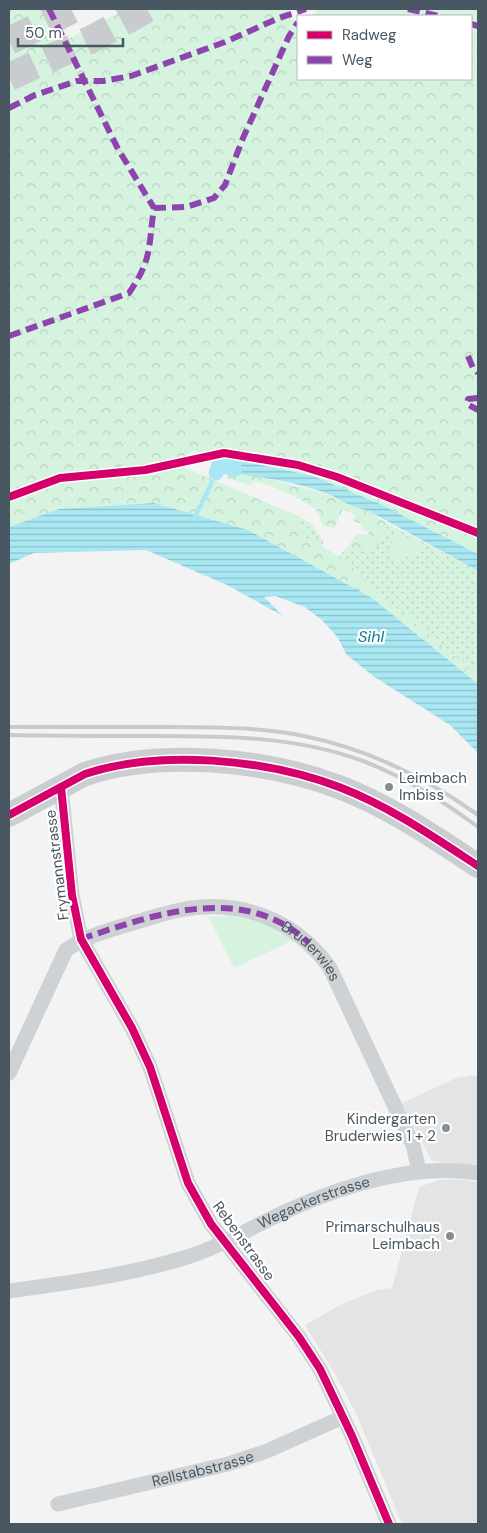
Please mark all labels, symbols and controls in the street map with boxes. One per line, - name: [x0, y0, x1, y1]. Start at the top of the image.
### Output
- scale bar: [18, 15, 122, 47]
- legend: [297, 15, 472, 80]
- text: 50 m: [25, 23, 62, 43]
- text: Radweg: [342, 25, 396, 45]
- text: Weg: [342, 50, 373, 70]
- water label: Sihl: [358, 626, 384, 647]
- place label: Leimbach Imbiss: [399, 768, 467, 805]
- marker: Leimbach Imbiss: [383, 781, 395, 793]
- street label: Frymannstrasse: [40, 809, 74, 921]
- street label: Bruderwies: [278, 916, 345, 985]
- place label: Kindergarten Bruderwies 1 + 2: [325, 1109, 436, 1146]
- marker: Kindergarten Bruderwies 1 + 2: [440, 1122, 452, 1134]
- street label: Wegackerstrasse: [254, 1171, 372, 1233]
- street label: Rebenstrasse: [208, 1197, 280, 1285]
- place label: Primarschulhaus Leimbach: [325, 1217, 440, 1254]
- marker: Primarschulhaus Leimbach: [444, 1230, 456, 1242]
- street label: Rellstabstrasse: [150, 1446, 257, 1492]

